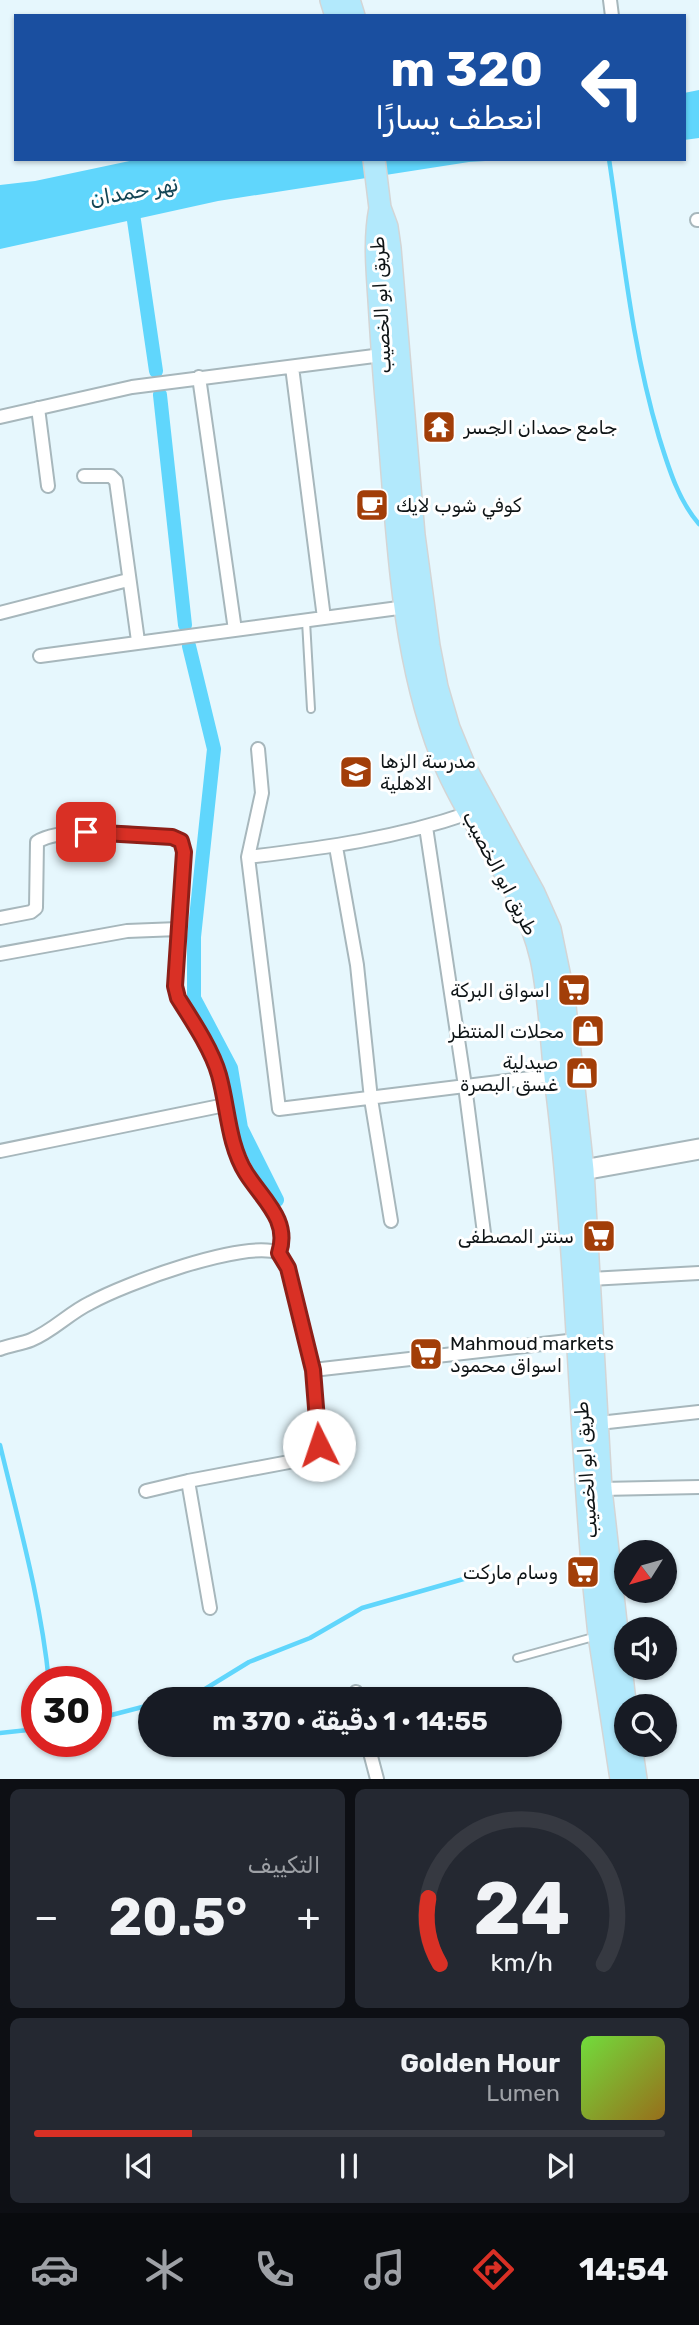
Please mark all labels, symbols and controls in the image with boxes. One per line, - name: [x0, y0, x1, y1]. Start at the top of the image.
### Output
- text: 320 m: [390, 40, 543, 98]
- icon: left: [567, 42, 658, 133]
- text: انعطف يسارًا: [375, 99, 543, 137]
- water label: نهر حمدان: [88, 171, 180, 211]
- street label: طريق ابو الخصيب: [366, 236, 396, 374]
- temple icon: جامع حمدان الجسر: [420, 408, 458, 446]
- place label: جامع حمدان الجسر: [463, 416, 617, 441]
- cafe icon: كوفي شوب لايك: [353, 486, 391, 524]
- place label: كوفي شوب لايك: [396, 494, 522, 520]
- place label: مدرسة الزها الاهلية: [380, 750, 476, 795]
- school or university icon: مدرسة الزها الاهلية: [337, 753, 375, 791]
- pin: [56, 802, 116, 862]
- street label: طريق ابو الخصيب: [458, 807, 542, 939]
- icon: arrive: [67, 813, 105, 851]
- supermarket icon: اسواق البركة: [555, 971, 593, 1009]
- place label: اسواق البركة: [450, 979, 550, 1002]
- shop icon: محلات المنتظر: [569, 1012, 607, 1050]
- place label: محلات المنتظر: [448, 1020, 564, 1043]
- place label: صيدلية غسق البصرة: [460, 1051, 558, 1096]
- shop icon: صيدلية غسق البصرة: [563, 1054, 601, 1092]
- supermarket icon: سنتر المصطفى: [580, 1217, 618, 1255]
- place label: سنتر المصطفى: [458, 1225, 574, 1248]
- place label: Mahmoud markets اسواق محمود: [450, 1332, 614, 1377]
- supermarket icon: Mahmoud markets اسواق محمود: [407, 1335, 445, 1373]
- street label: طريق ابو الخصيب: [570, 1401, 602, 1539]
- position arrow: [282, 1408, 356, 1482]
- north arrow: [614, 1540, 677, 1603]
- map controls: [614, 1540, 677, 1757]
- supermarket icon: وسام ماركت: [564, 1553, 602, 1591]
- place label: وسام ماركت: [463, 1561, 558, 1585]
- button: sound: [614, 1617, 677, 1680]
- speed limit sign: 30: [21, 1666, 112, 1757]
- button: search: [614, 1694, 677, 1757]
- text: 14:55 · 1 دقيقة · 370 m: [212, 1706, 488, 1737]
- text: التكييف: [248, 1851, 321, 1879]
- text: 24: [473, 1867, 570, 1953]
- text: 20.5°: [109, 1886, 247, 1948]
- text: −: [34, 1894, 59, 1940]
- text: +: [297, 1894, 321, 1940]
- text: km/h: [491, 1948, 553, 1977]
- text: Golden Hour: [400, 2048, 560, 2079]
- text: Lumen: [486, 2079, 560, 2107]
- icon: previous: [120, 2147, 158, 2185]
- icon: pause: [330, 2147, 368, 2185]
- icon: next: [541, 2147, 579, 2185]
- icon: car: [30, 2245, 79, 2294]
- icon: climate: [140, 2245, 189, 2294]
- icon: phone: [250, 2245, 299, 2294]
- icon: music: [360, 2245, 409, 2294]
- icon: directions: [469, 2245, 518, 2294]
- text: 14:54: [579, 2250, 669, 2288]

